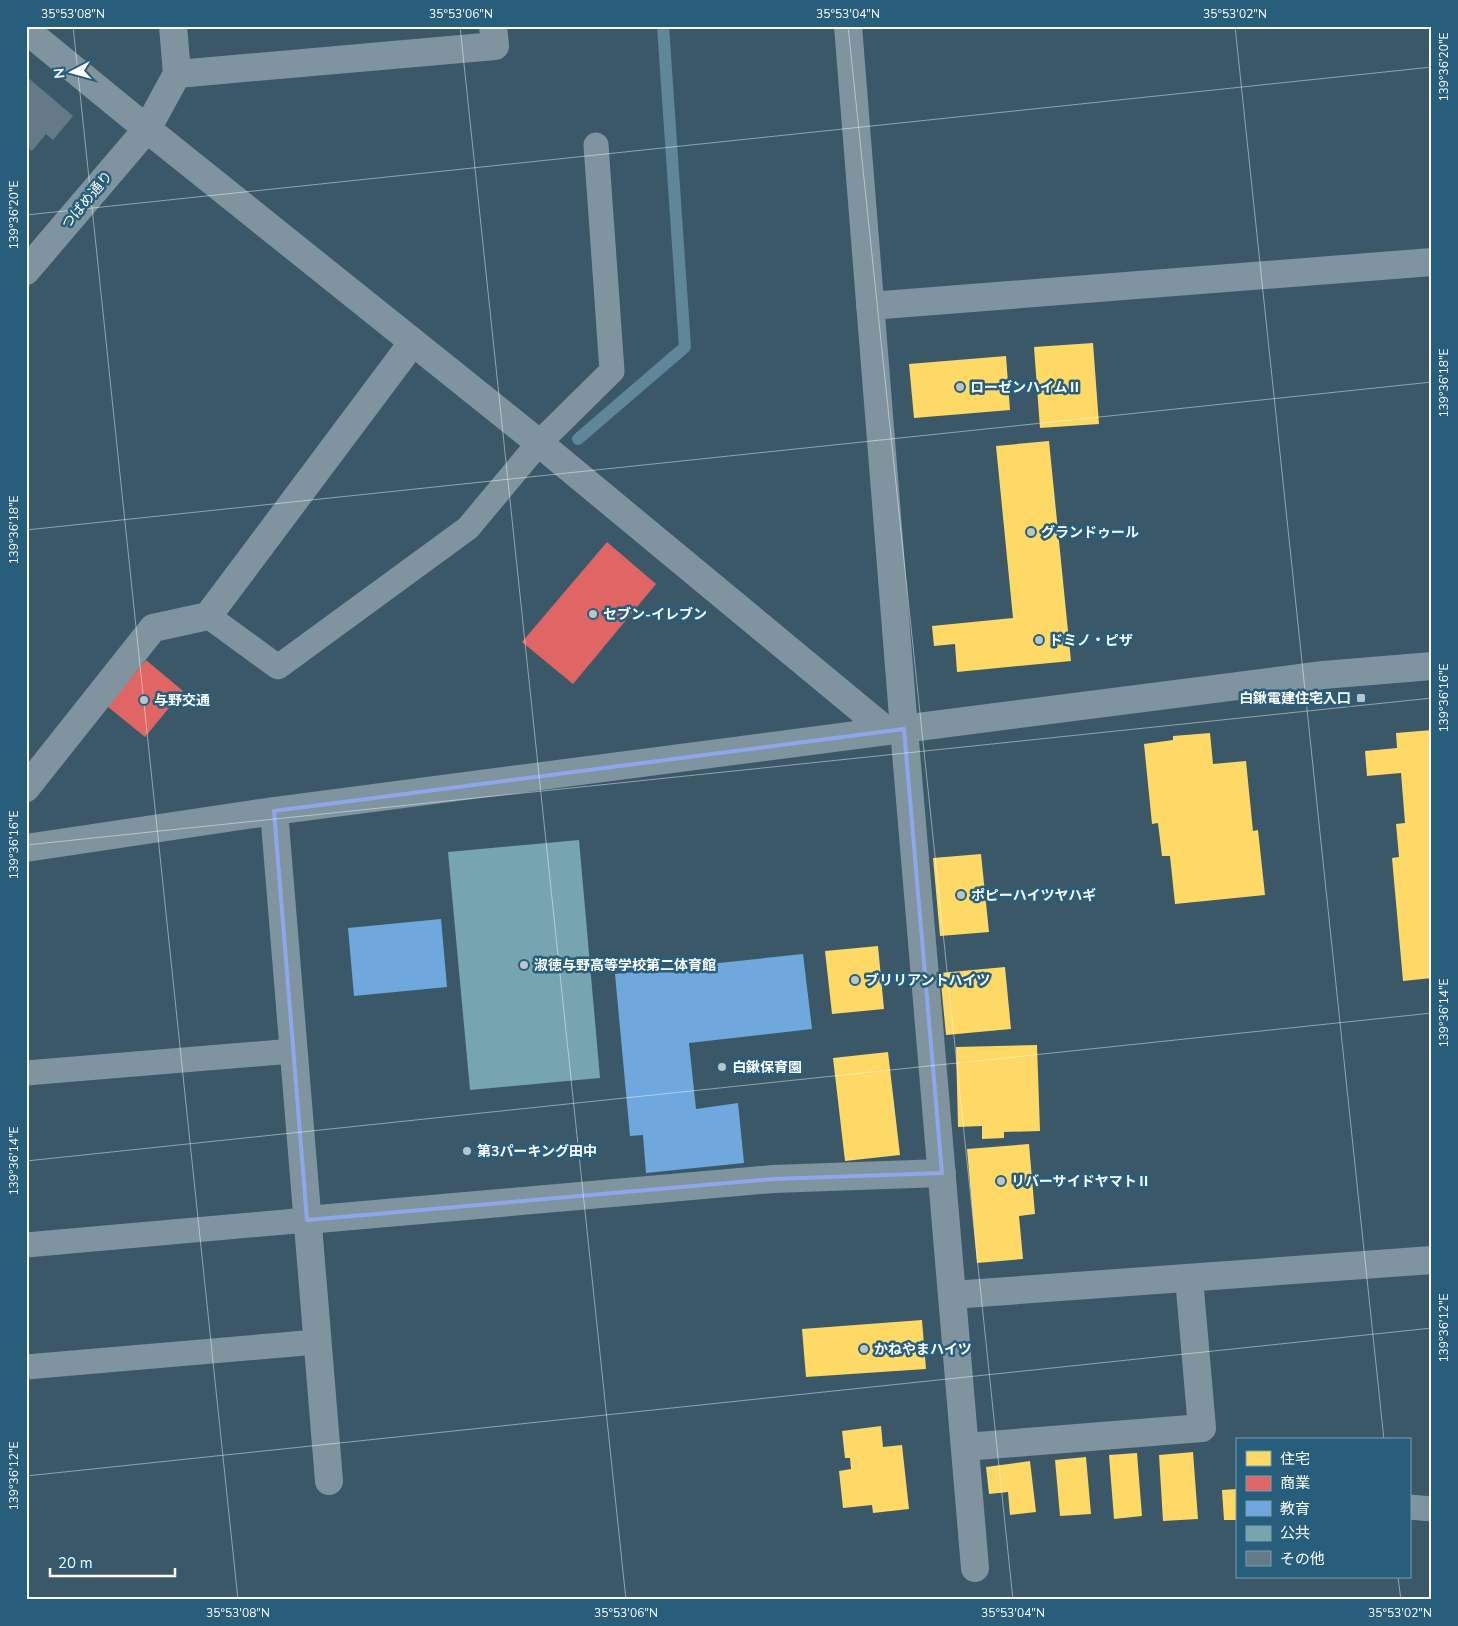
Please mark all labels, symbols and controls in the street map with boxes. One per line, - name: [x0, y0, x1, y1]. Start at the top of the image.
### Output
- text: 35°53'08"N: [41, 6, 105, 22]
- text: 35°53'06"N: [429, 6, 493, 22]
- text: 35°53'04"N: [816, 6, 880, 22]
- text: 35°53'02"N: [1203, 6, 1267, 22]
- text: 139°36'20"E: [1436, 32, 1452, 102]
- north arrow: [48, 48, 98, 98]
- text: N: [50, 67, 70, 80]
- street label: つばめ通り: [57, 167, 117, 233]
- text: 139°36'20"E: [6, 180, 22, 250]
- text: 139°36'18"E: [1436, 348, 1452, 418]
- place label: ローゼンハイムⅡ: [970, 378, 1081, 397]
- marker: ローゼンハイムⅡ: [954, 381, 966, 393]
- text: 139°36'18"E: [6, 495, 22, 565]
- place label: グランドゥール: [1041, 523, 1139, 542]
- marker: グランドゥール: [1025, 526, 1037, 538]
- place label: セブン-イレブン: [603, 605, 707, 624]
- marker: セブン-イレブン: [587, 608, 599, 620]
- place label: ドミノ・ピザ: [1049, 631, 1133, 650]
- marker: ドミノ・ピザ: [1033, 634, 1045, 646]
- text: 139°36'16"E: [1436, 663, 1452, 733]
- place label: 白鍬電建住宅入口: [1239, 689, 1351, 708]
- place label: 与野交通: [154, 691, 210, 710]
- marker: 白鍬電建住宅入口: [1355, 692, 1367, 704]
- marker: 与野交通: [138, 694, 150, 706]
- text: 139°36'16"E: [6, 810, 22, 880]
- place label: ポピーハイツヤハギ: [971, 886, 1096, 905]
- marker: ポピーハイツヤハギ: [955, 889, 967, 901]
- place label: 淑徳与野高等学校第二体育館: [534, 956, 716, 975]
- marker: 淑徳与野高等学校第二体育館: [518, 959, 530, 971]
- place label: ブリリアントハイツ: [865, 971, 990, 990]
- marker: ブリリアントハイツ: [849, 974, 861, 986]
- text: 139°36'14"E: [1436, 978, 1452, 1048]
- place label: 白鍬保育園: [732, 1058, 802, 1077]
- marker: 白鍬保育園: [716, 1061, 728, 1073]
- text: 139°36'14"E: [6, 1126, 22, 1196]
- place label: 第3パーキング田中: [477, 1142, 597, 1161]
- marker: 第3パーキング田中: [461, 1145, 473, 1157]
- place label: リバーサイドヤマトⅡ: [1011, 1172, 1151, 1191]
- marker: リバーサイドヤマトⅡ: [995, 1175, 1007, 1187]
- text: 139°36'12"E: [1436, 1293, 1452, 1363]
- place label: かねやまハイツ: [874, 1340, 972, 1359]
- marker: かねやまハイツ: [858, 1343, 870, 1355]
- legend: [1236, 1438, 1410, 1578]
- text: 139°36'12"E: [6, 1441, 22, 1511]
- text: 住宅: [1280, 1449, 1310, 1469]
- text: 商業: [1280, 1473, 1310, 1493]
- text: 教育: [1280, 1499, 1310, 1519]
- text: 公共: [1280, 1523, 1310, 1543]
- scale bar: [50, 1546, 175, 1578]
- text: その他: [1280, 1549, 1325, 1569]
- text: 20 m: [58, 1553, 93, 1573]
- text: 35°53'08"N: [206, 1605, 270, 1621]
- text: 35°53'06"N: [594, 1605, 658, 1621]
- text: 35°53'04"N: [981, 1605, 1045, 1621]
- text: 35°53'02"N: [1368, 1605, 1432, 1621]

